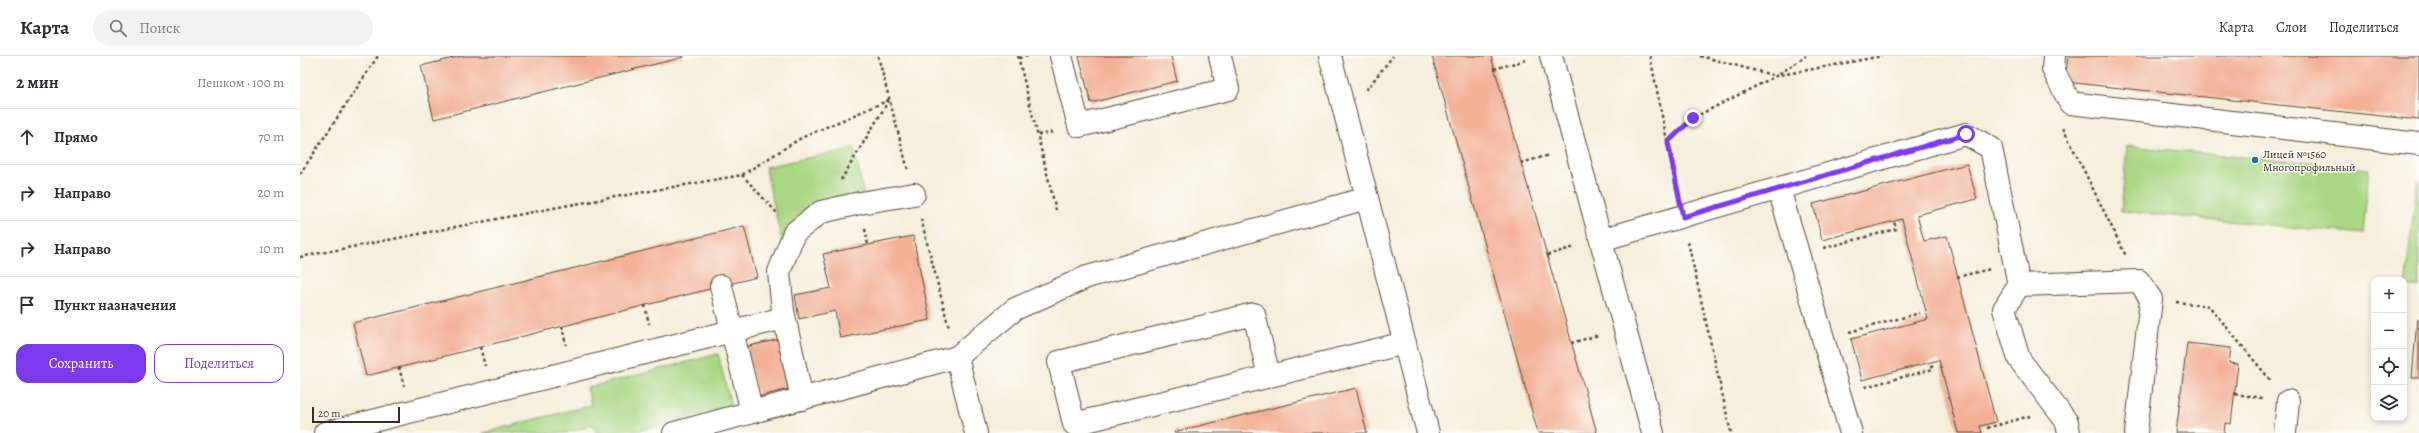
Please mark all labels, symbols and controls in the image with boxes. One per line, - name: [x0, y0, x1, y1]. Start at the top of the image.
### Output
- search box: [93, 10, 373, 46]
- text: Карта: [20, 15, 69, 41]
- icon: search: [107, 17, 129, 39]
- text: Поиск: [139, 18, 180, 38]
- text: Карта: [2219, 18, 2254, 37]
- text: Слои: [2276, 18, 2307, 37]
- text: Поделиться: [2329, 18, 2399, 37]
- text: 2 мин: [16, 71, 59, 94]
- text: Пешком · 100 m: [197, 74, 284, 91]
- route end: [1684, 109, 1702, 127]
- route start: [1957, 125, 1975, 143]
- icon: ahead: [16, 126, 38, 148]
- text: Прямо: [54, 127, 98, 147]
- text: 70 m: [258, 128, 284, 145]
- place label: Лицей №1560 Многопрофильный: [2263, 147, 2356, 175]
- marker: Лицей №1560 Многопрофильный: [2250, 155, 2260, 165]
- icon: right: [16, 182, 38, 204]
- text: Направо: [54, 183, 111, 203]
- text: 20 m: [258, 184, 284, 201]
- icon: right: [16, 238, 38, 260]
- text: Направо: [54, 239, 111, 259]
- text: 10 m: [259, 240, 284, 257]
- map controls: [2371, 277, 2407, 421]
- button: +: [2371, 277, 2407, 313]
- icon: arrive: [16, 294, 38, 316]
- text: Пункт назначения: [54, 295, 176, 315]
- button: −: [2371, 313, 2407, 349]
- button: Сохранить: [16, 344, 146, 383]
- button: Поделиться: [154, 344, 284, 383]
- button: locate: [2371, 349, 2407, 385]
- button: layers: [2371, 385, 2407, 421]
- scale bar: [312, 405, 400, 424]
- text: 20 m: [318, 406, 340, 421]

